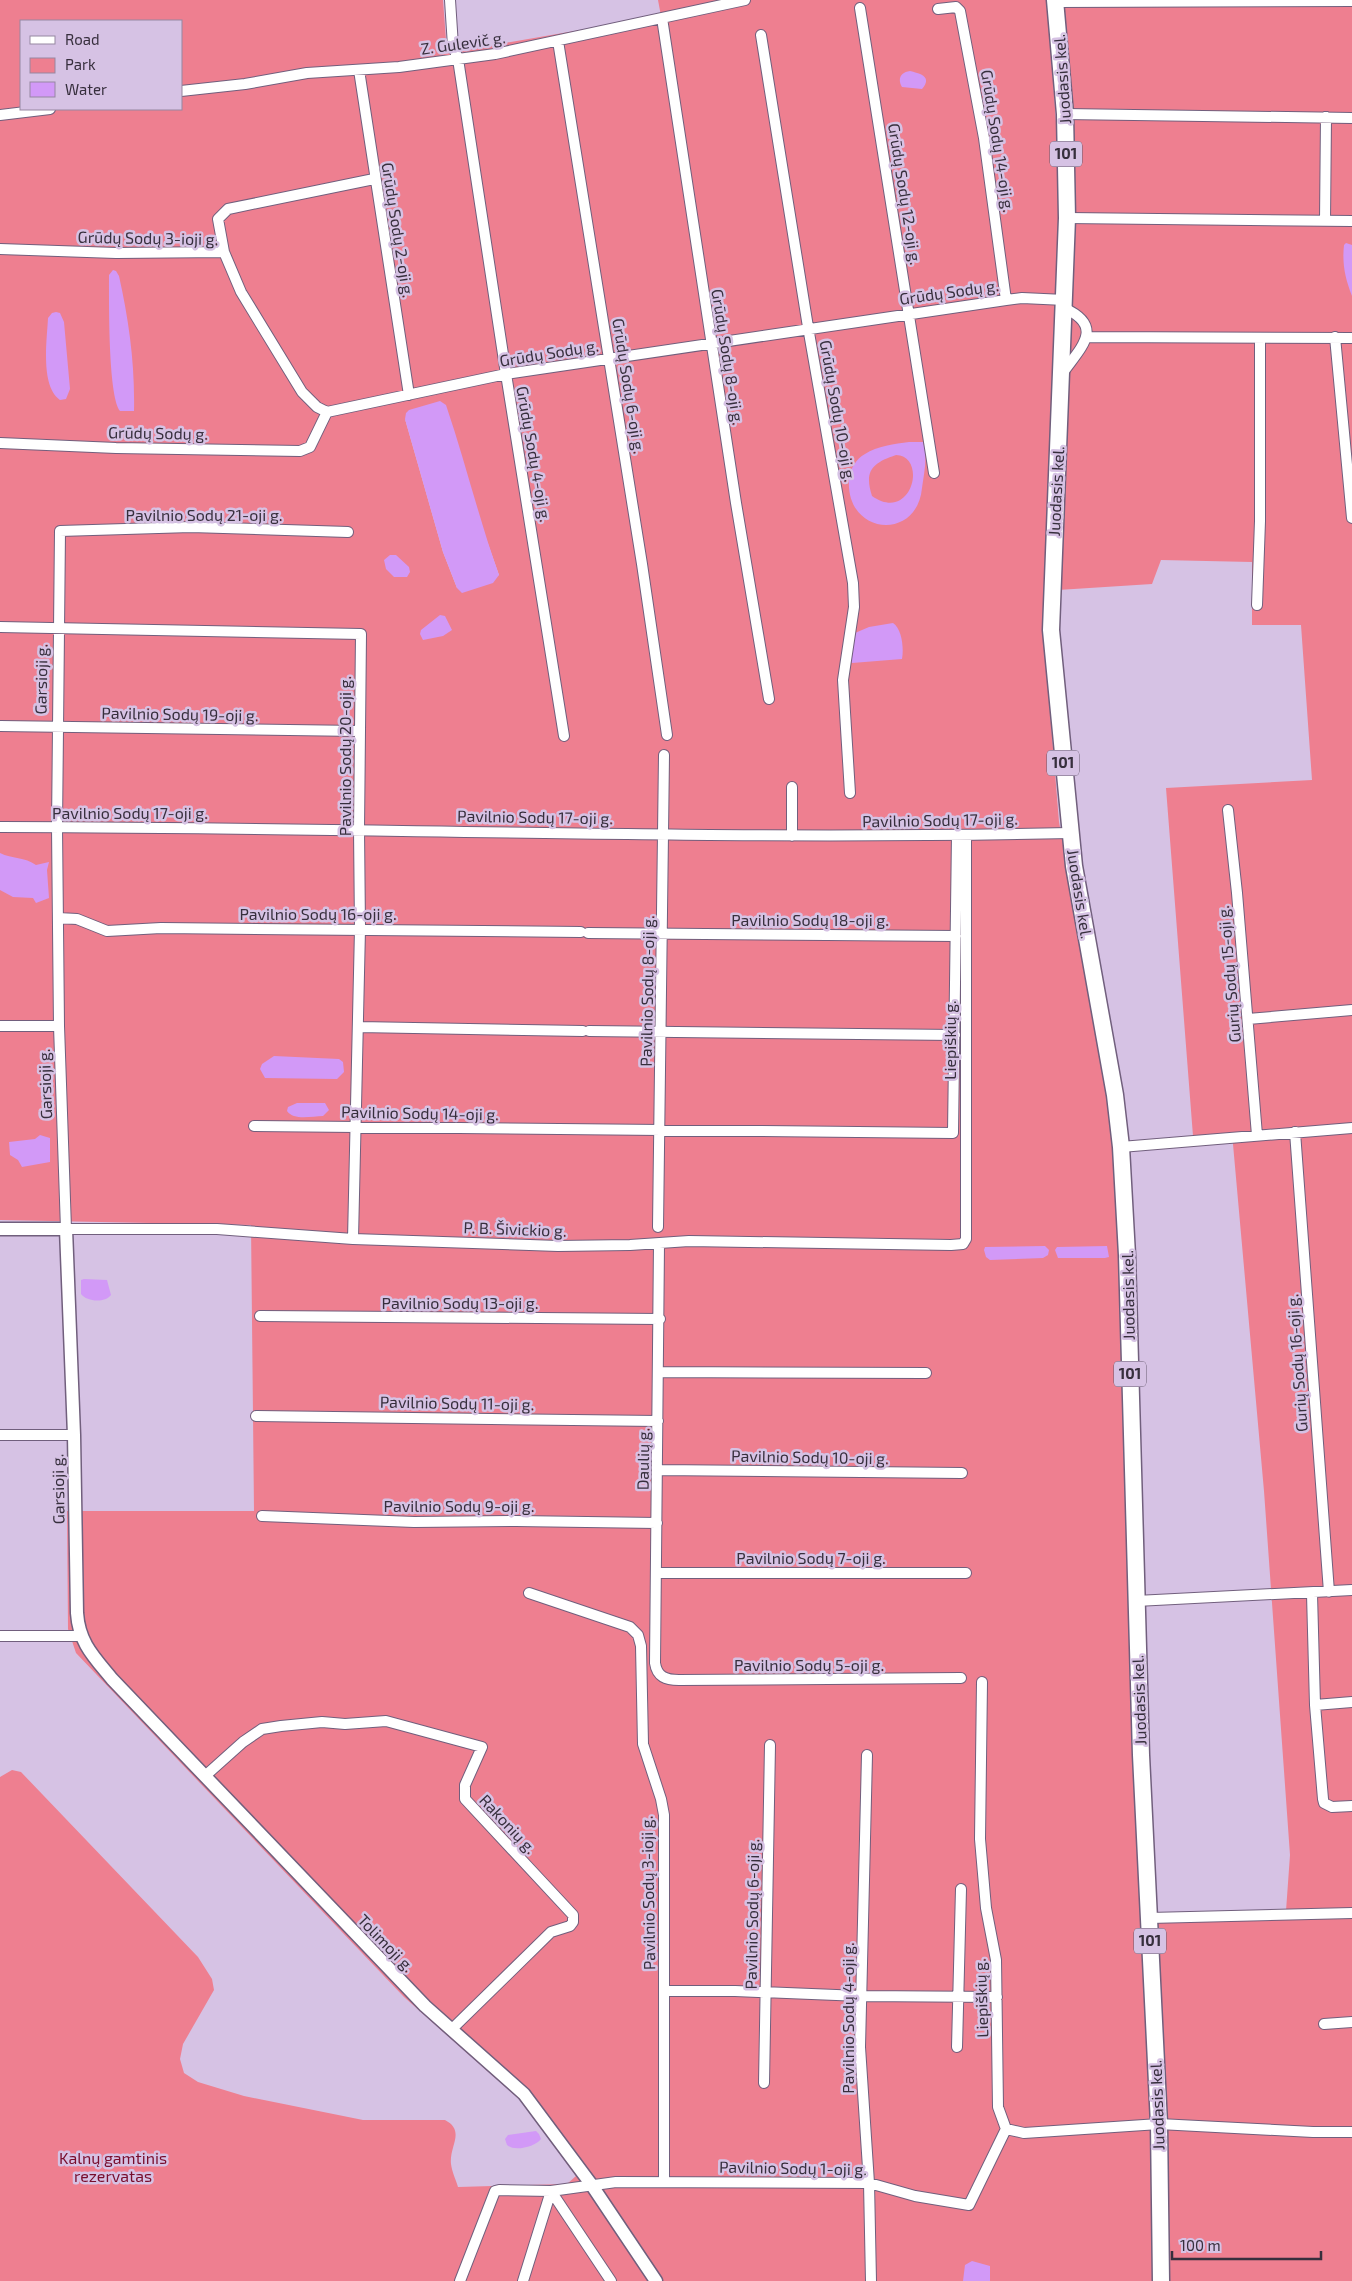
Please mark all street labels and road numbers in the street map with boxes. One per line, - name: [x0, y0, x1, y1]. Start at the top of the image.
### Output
- street label: Z. Gulevič g.: [419, 27, 506, 58]
- street label: Juodasis kel.: [1049, 33, 1074, 125]
- street label: Grūdų Sodų 14-oji g.: [977, 68, 1019, 214]
- street label: Grūdų Sodų 12-oji g.: [884, 122, 926, 266]
- road number: 101: [1050, 142, 1082, 166]
- street label: Grūdų Sodų 2-oji g.: [377, 161, 419, 299]
- street label: Grūdų Sodų 3-ioji g.: [78, 227, 218, 249]
- street label: Grūdų Sodų g.: [898, 275, 1000, 308]
- street label: Grūdų Sodų 8-oji g.: [707, 288, 749, 426]
- street label: Grūdų Sodų 6-oji g.: [608, 317, 650, 455]
- street label: Grūdų Sodų g.: [498, 335, 600, 370]
- street label: Grūdų Sodų 10-oji g.: [816, 338, 860, 484]
- street label: Grūdų Sodų 4-oji g.: [512, 385, 556, 523]
- street label: Grūdų Sodų g.: [108, 422, 208, 443]
- street label: Juodasis kel.: [1044, 445, 1067, 537]
- street label: Pavilnio Sodų 21-oji g.: [126, 505, 282, 525]
- street label: Garsioji g.: [30, 644, 52, 714]
- street label: Pavilnio Sodų 20-oji g.: [335, 676, 355, 836]
- street label: Pavilnio Sodų 19-oji g.: [101, 703, 259, 725]
- road number: 101: [1047, 750, 1079, 776]
- street label: Pavilnio Sodų 17-oji g.: [52, 803, 208, 823]
- street label: Pavilnio Sodų 17-oji g.: [457, 806, 613, 828]
- street label: Pavilnio Sodų 17-oji g.: [862, 809, 1018, 831]
- street label: Juodasis kel.: [1064, 848, 1097, 940]
- street label: Pavilnio Sodų 16-oji g.: [239, 904, 397, 924]
- street label: Gurių Sodų 15-oji g.: [1213, 905, 1245, 1043]
- street label: Pavilnio Sodų 18-oji g.: [731, 910, 889, 930]
- street label: Pavilnio Sodų 8-oji g.: [636, 915, 658, 1067]
- street label: Liepiškių g.: [940, 1000, 959, 1080]
- street label: Garsioji g.: [34, 1048, 56, 1120]
- street label: Pavilnio Sodų 14-oji g.: [341, 1102, 499, 1124]
- street label: P. B. Šivickio g.: [463, 1217, 567, 1240]
- street label: Juodasis kel.: [1117, 1250, 1138, 1340]
- street label: Pavilnio Sodų 13-oji g.: [382, 1293, 538, 1313]
- street label: Gurių Sodų 16-oji g.: [1282, 1293, 1312, 1433]
- road number: 101: [1114, 1362, 1146, 1386]
- street label: Pavilnio Sodų 11-oji g.: [380, 1392, 534, 1414]
- street label: Daulių g.: [632, 1428, 653, 1490]
- street label: Pavilnio Sodų 10-oji g.: [731, 1446, 889, 1468]
- street label: Garsioji g.: [47, 1454, 69, 1524]
- street label: Pavilnio Sodų 9-oji g.: [384, 1496, 534, 1516]
- street label: Pavilnio Sodų 7-oji g.: [736, 1548, 886, 1568]
- street label: Pavilnio Sodų 5-oji g.: [734, 1655, 884, 1675]
- street label: Juodasis kel.: [1127, 1655, 1150, 1745]
- street label: Rakonių g.: [476, 1790, 541, 1857]
- street label: Pavilnio Sodų 3-ioji g.: [637, 1816, 659, 1970]
- street label: Pavilnio Sodų 6-oji g.: [741, 1838, 763, 1990]
- street label: Tolimoji g.: [354, 1910, 418, 1976]
- road number: 101: [1134, 1928, 1166, 1954]
- street label: Pavilnio Sodų 4-oji g.: [838, 1942, 858, 2094]
- street label: Liepiškių g.: [970, 1958, 991, 2038]
- street label: Juodasis kel.: [1145, 2060, 1168, 2150]
- street label: Pavilnio Sodų 1-oji g.: [719, 2157, 867, 2179]

